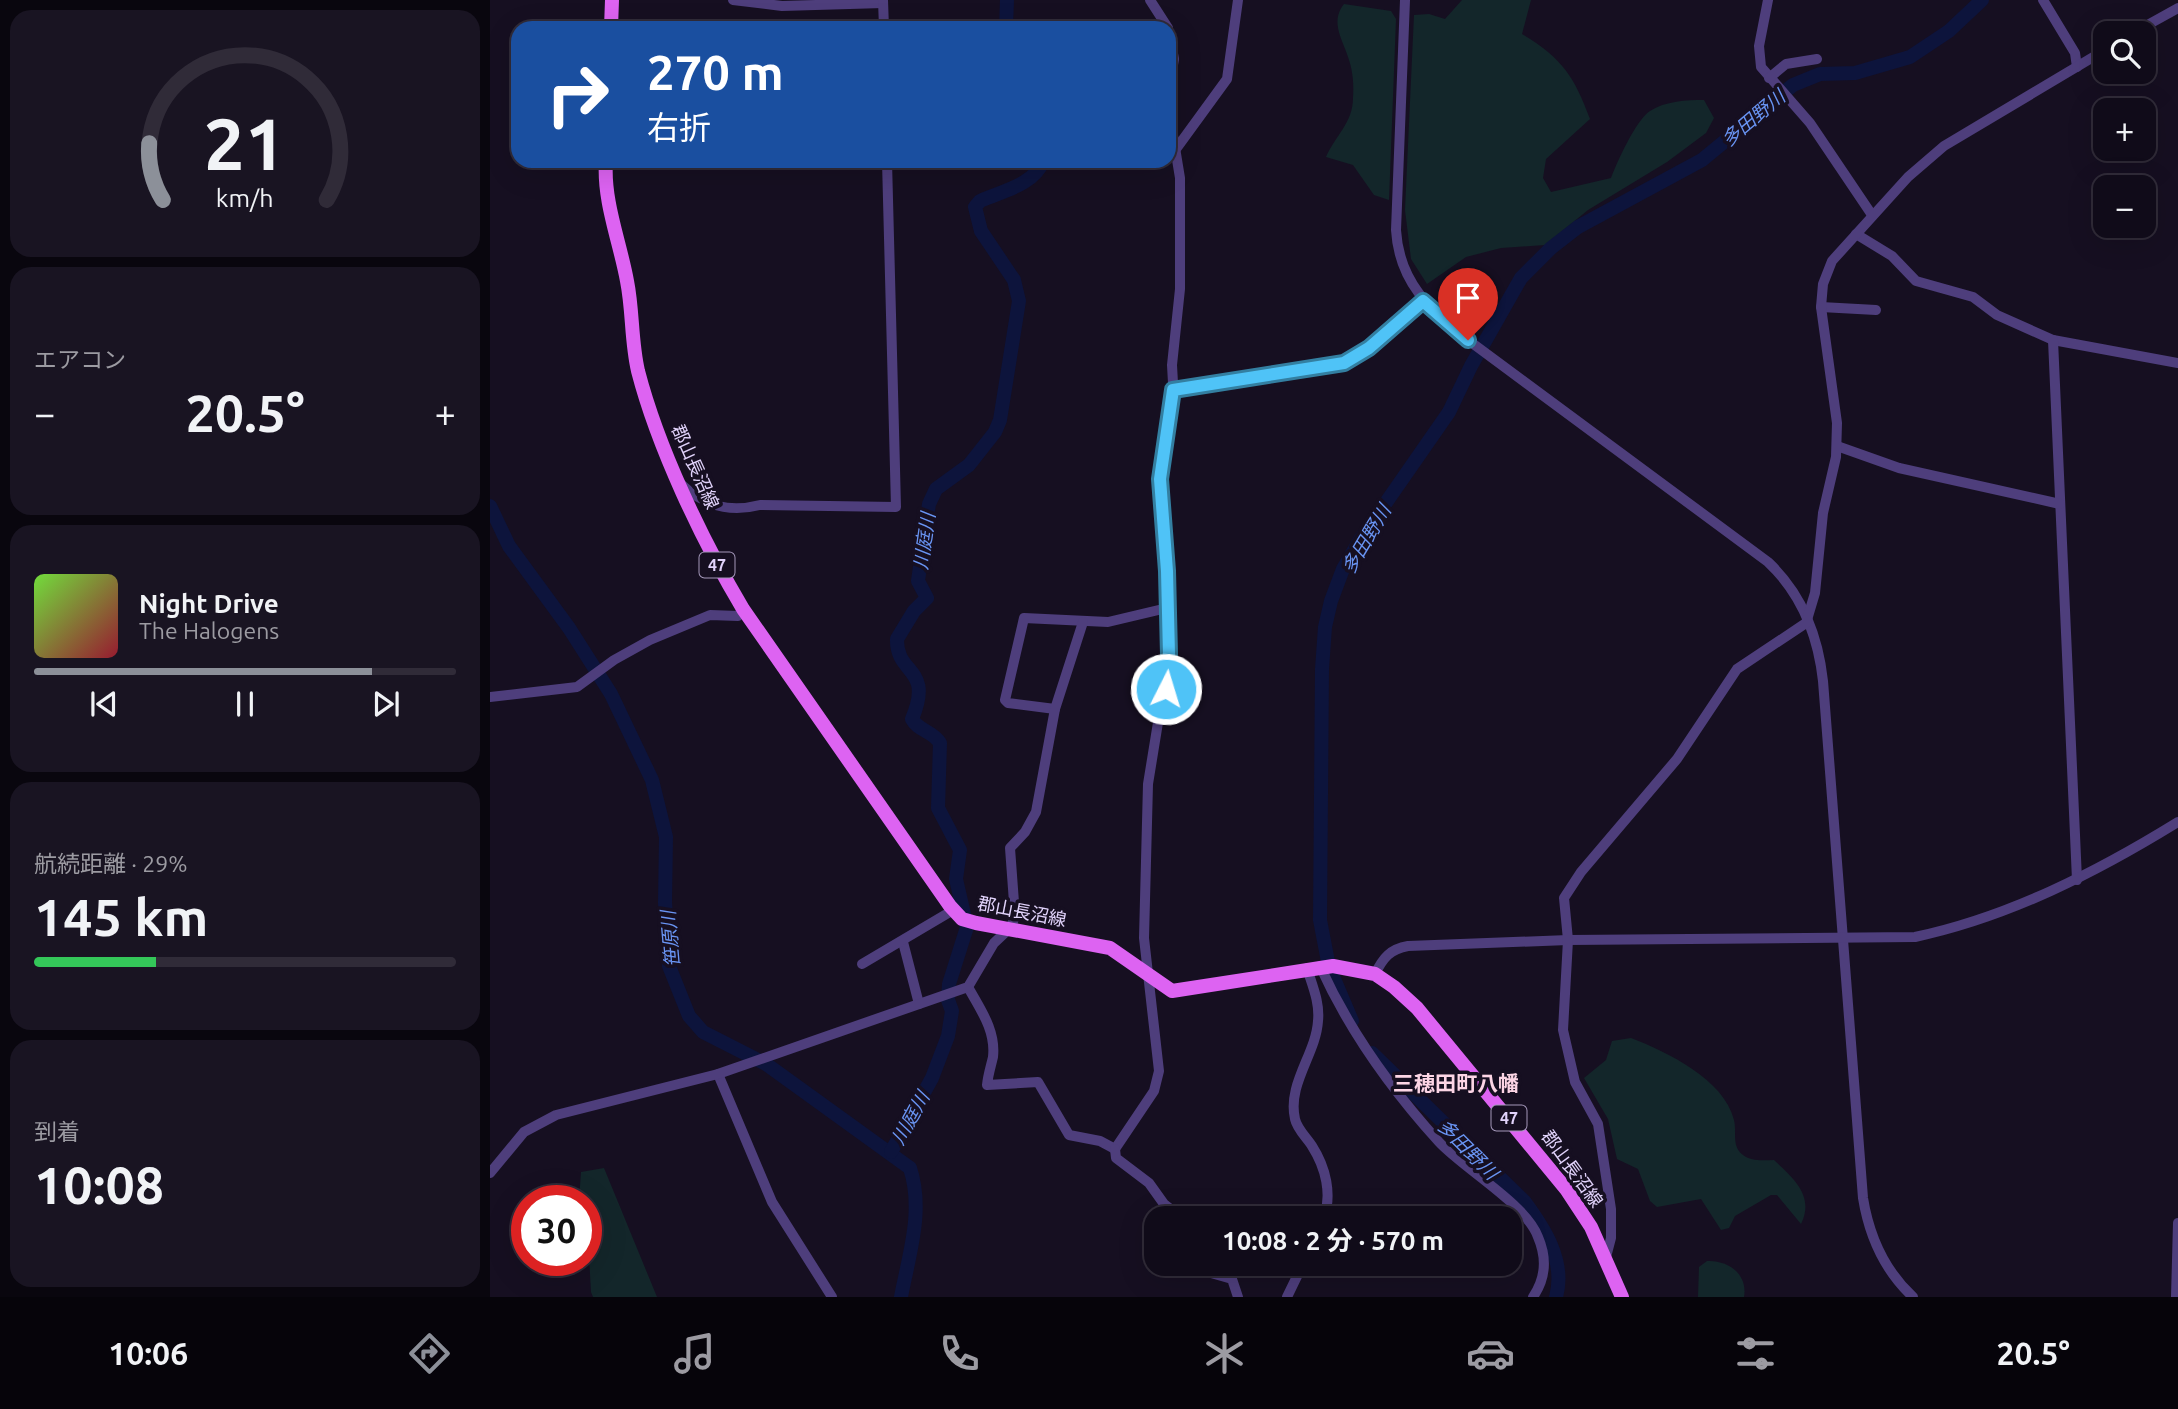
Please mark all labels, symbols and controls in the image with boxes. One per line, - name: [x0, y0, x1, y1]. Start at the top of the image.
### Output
- map controls: [2093, 21, 2156, 238]
- button: search: [2093, 21, 2156, 84]
- text: 270 m: [647, 44, 784, 99]
- icon: right: [532, 49, 623, 140]
- water label: 多田野川: [1717, 84, 1791, 151]
- button: +: [2093, 98, 2156, 161]
- text: 21: [204, 102, 286, 184]
- text: 右折: [647, 109, 711, 145]
- button: −: [2093, 175, 2156, 238]
- text: km/h: [216, 184, 274, 212]
- pin: [1438, 268, 1498, 340]
- icon: arrive: [1449, 279, 1487, 317]
- text: エアコン: [34, 347, 126, 372]
- text: 20.5°: [185, 384, 305, 442]
- text: −: [34, 392, 55, 434]
- text: +: [435, 392, 456, 434]
- street label: 郡山長沼線: [668, 421, 723, 512]
- water label: 多田野川: [1337, 499, 1396, 577]
- water label: 川庭川: [909, 509, 939, 571]
- road number: 47: [700, 552, 734, 578]
- text: Night Drive: [139, 589, 279, 618]
- text: The Halogens: [139, 618, 279, 643]
- position arrow: [1129, 652, 1203, 726]
- icon: previous: [85, 685, 123, 723]
- icon: pause: [226, 685, 264, 723]
- icon: next: [367, 685, 405, 723]
- text: 航続距離 · 29%: [34, 851, 187, 876]
- text: 145 km: [34, 888, 208, 946]
- street label: 郡山長沼線: [976, 893, 1068, 929]
- water label: 笹原川: [656, 908, 683, 968]
- district label: 三穂田町八幡: [1393, 1071, 1519, 1095]
- water label: 川庭川: [887, 1086, 934, 1148]
- road number: 47: [1492, 1106, 1526, 1130]
- water label: 多田野川: [1433, 1114, 1504, 1185]
- text: 到着: [34, 1119, 80, 1144]
- street label: 郡山長沼線: [1538, 1126, 1607, 1211]
- text: 10:08: [34, 1156, 164, 1214]
- speed limit sign: 30: [511, 1185, 602, 1276]
- text: 10:08 · 2 分 · 570 m: [1222, 1226, 1444, 1255]
- icon: directions: [405, 1329, 454, 1378]
- icon: music: [670, 1329, 719, 1378]
- icon: phone: [935, 1329, 984, 1378]
- icon: climate: [1200, 1329, 1249, 1378]
- icon: car: [1466, 1329, 1515, 1378]
- icon: filters: [1731, 1329, 1780, 1378]
- text: 10:06: [108, 1335, 188, 1371]
- text: 20.5°: [1996, 1335, 2070, 1371]

